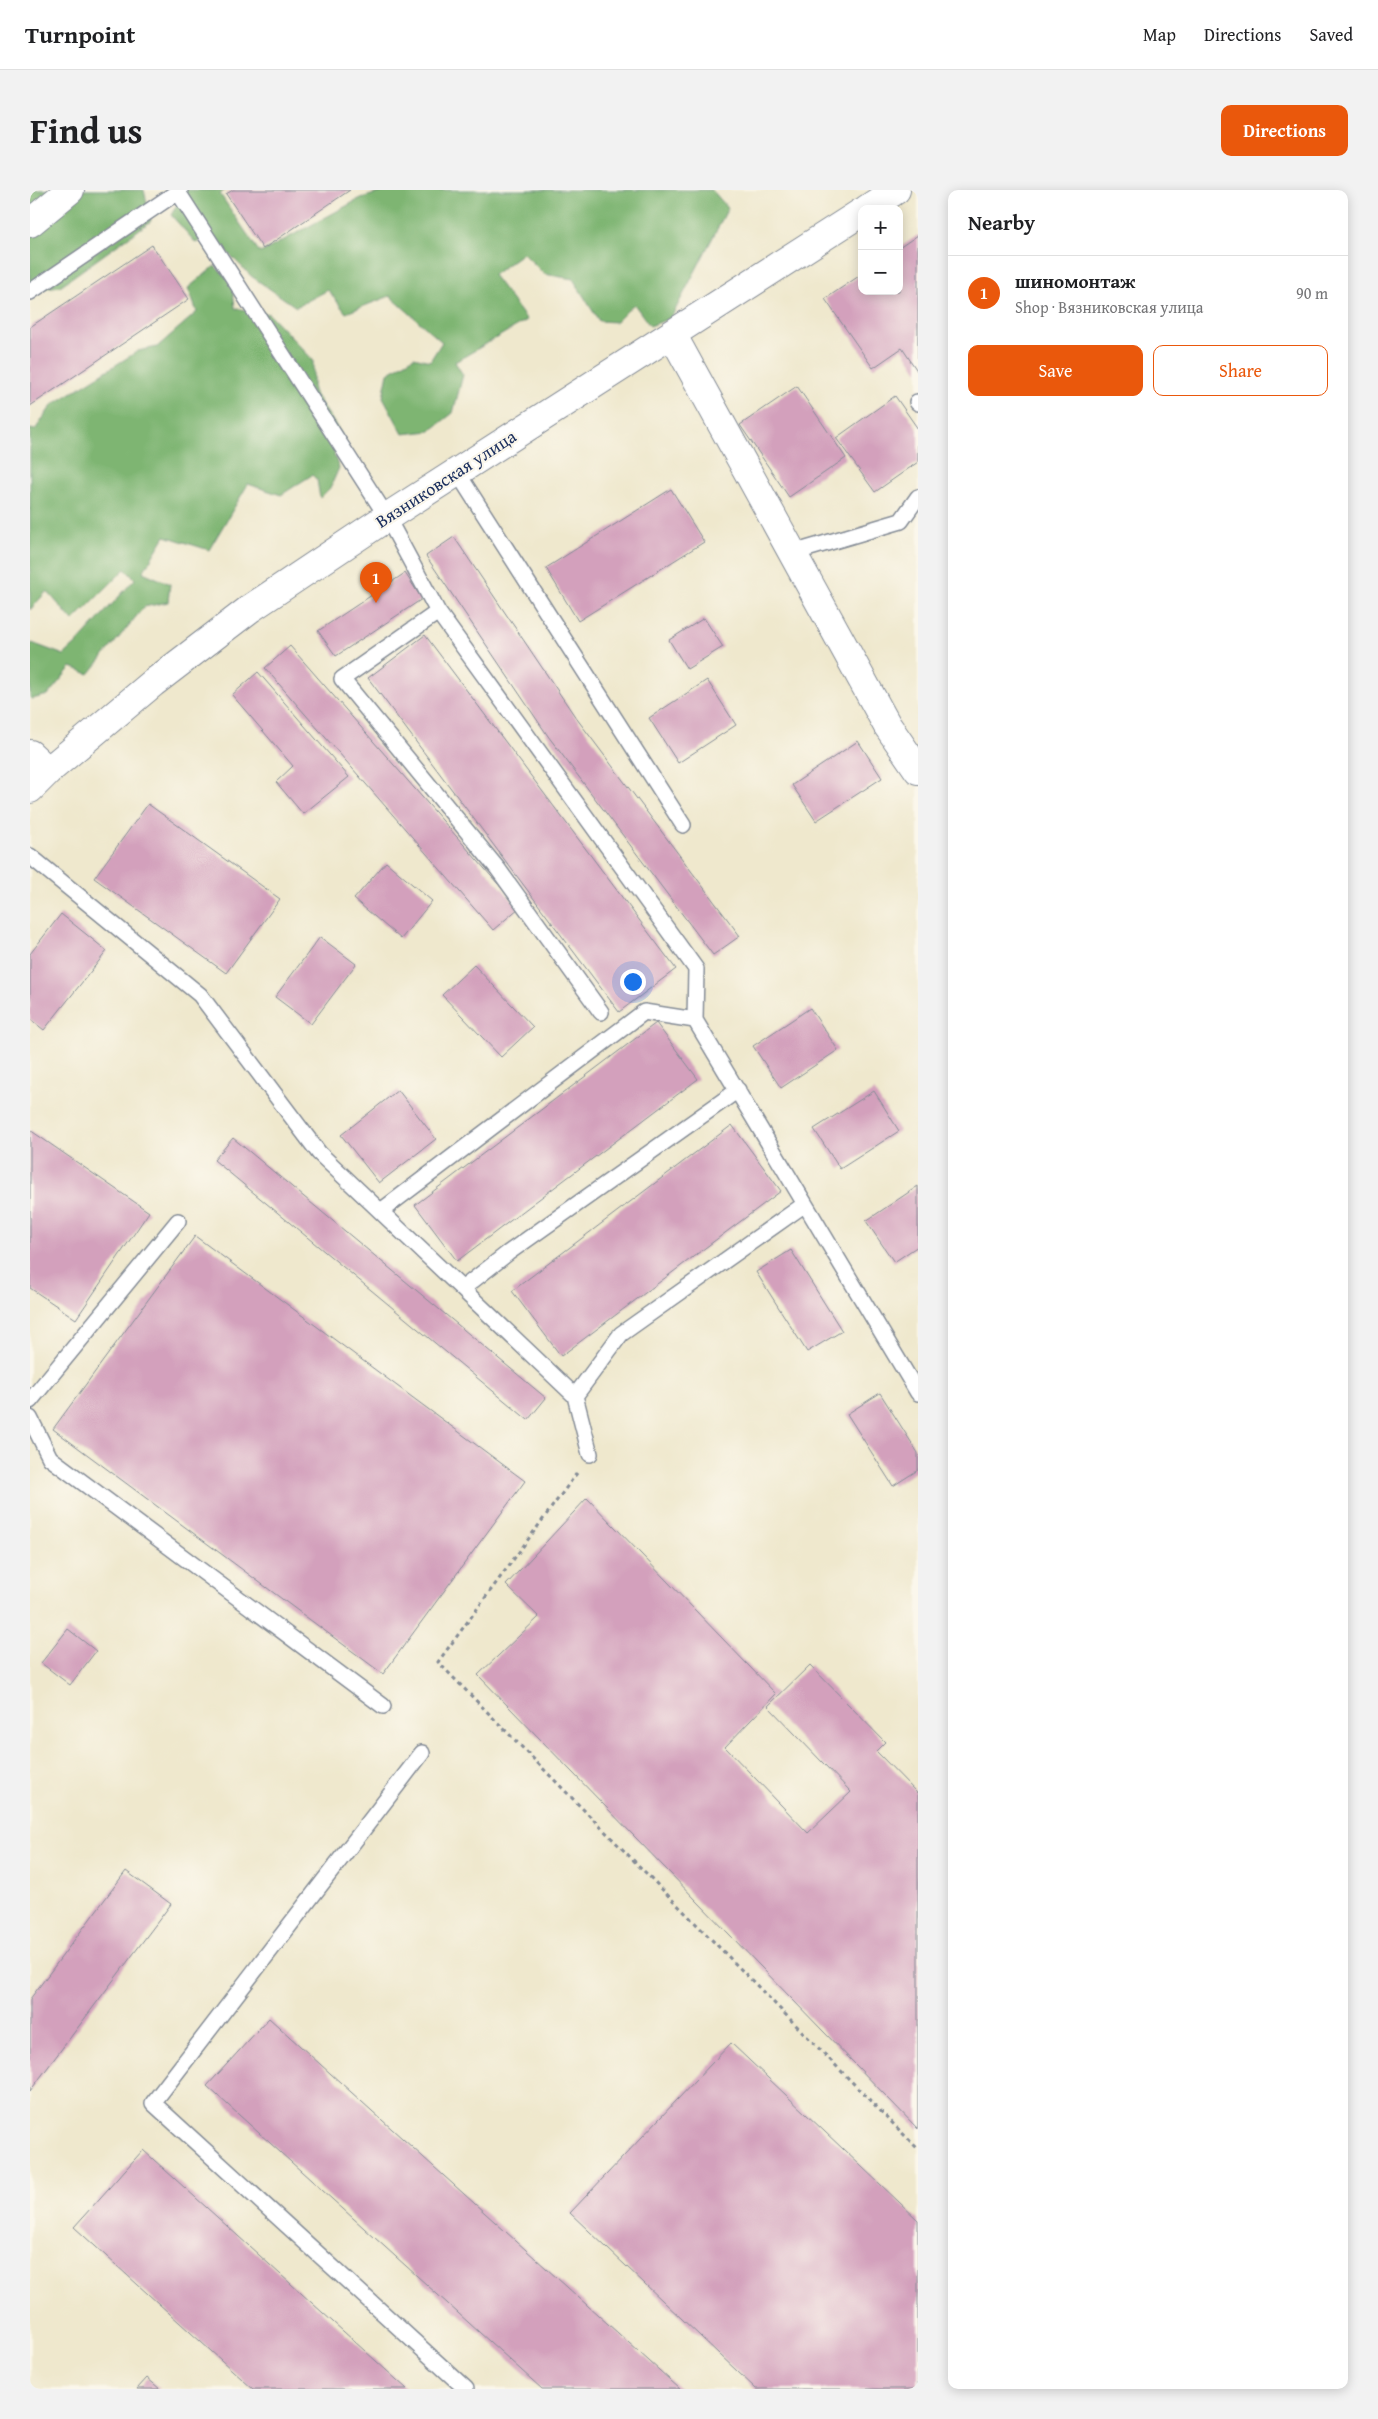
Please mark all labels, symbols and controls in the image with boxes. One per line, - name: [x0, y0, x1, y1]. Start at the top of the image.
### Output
- text: Turnpoint: [25, 17, 135, 52]
- text: Map: [1143, 21, 1176, 48]
- text: Directions: [1204, 21, 1281, 48]
- text: Saved: [1309, 21, 1353, 48]
- text: Find us: [30, 105, 143, 156]
- button: Directions: [1221, 105, 1348, 156]
- map controls: [858, 205, 903, 295]
- button: +: [858, 205, 903, 250]
- text: Nearby: [968, 207, 1035, 238]
- button: −: [858, 250, 903, 295]
- text: шиномонтаж: [1015, 267, 1135, 295]
- text: 1: [980, 281, 988, 305]
- text: 90 m: [1296, 281, 1328, 305]
- text: Shop · Вязниковская улица: [1015, 295, 1203, 319]
- button: Save: [968, 345, 1143, 396]
- button: Share: [1153, 345, 1328, 396]
- street label: Вязниковская улица: [370, 423, 522, 534]
- pin: 1: [360, 562, 392, 603]
- your location: [620, 969, 646, 995]

